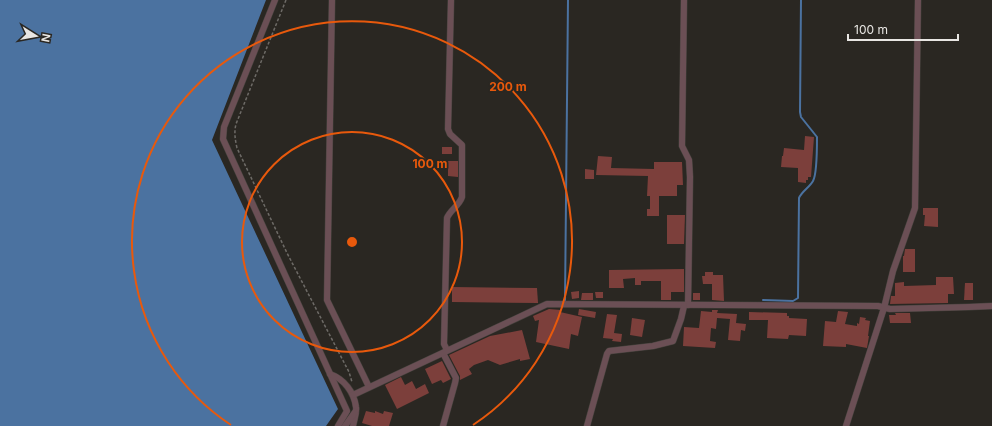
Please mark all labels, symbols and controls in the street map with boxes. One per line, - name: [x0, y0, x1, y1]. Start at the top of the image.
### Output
- north arrow: [16, 16, 56, 56]
- scale bar: [848, 16, 958, 42]
- text: 100 m: [854, 22, 888, 37]
- text: N: [38, 32, 53, 43]
- text: 200 m: [489, 79, 527, 94]
- text: 100 m: [412, 156, 448, 171]
- centre of rings: [345, 235, 359, 249]

